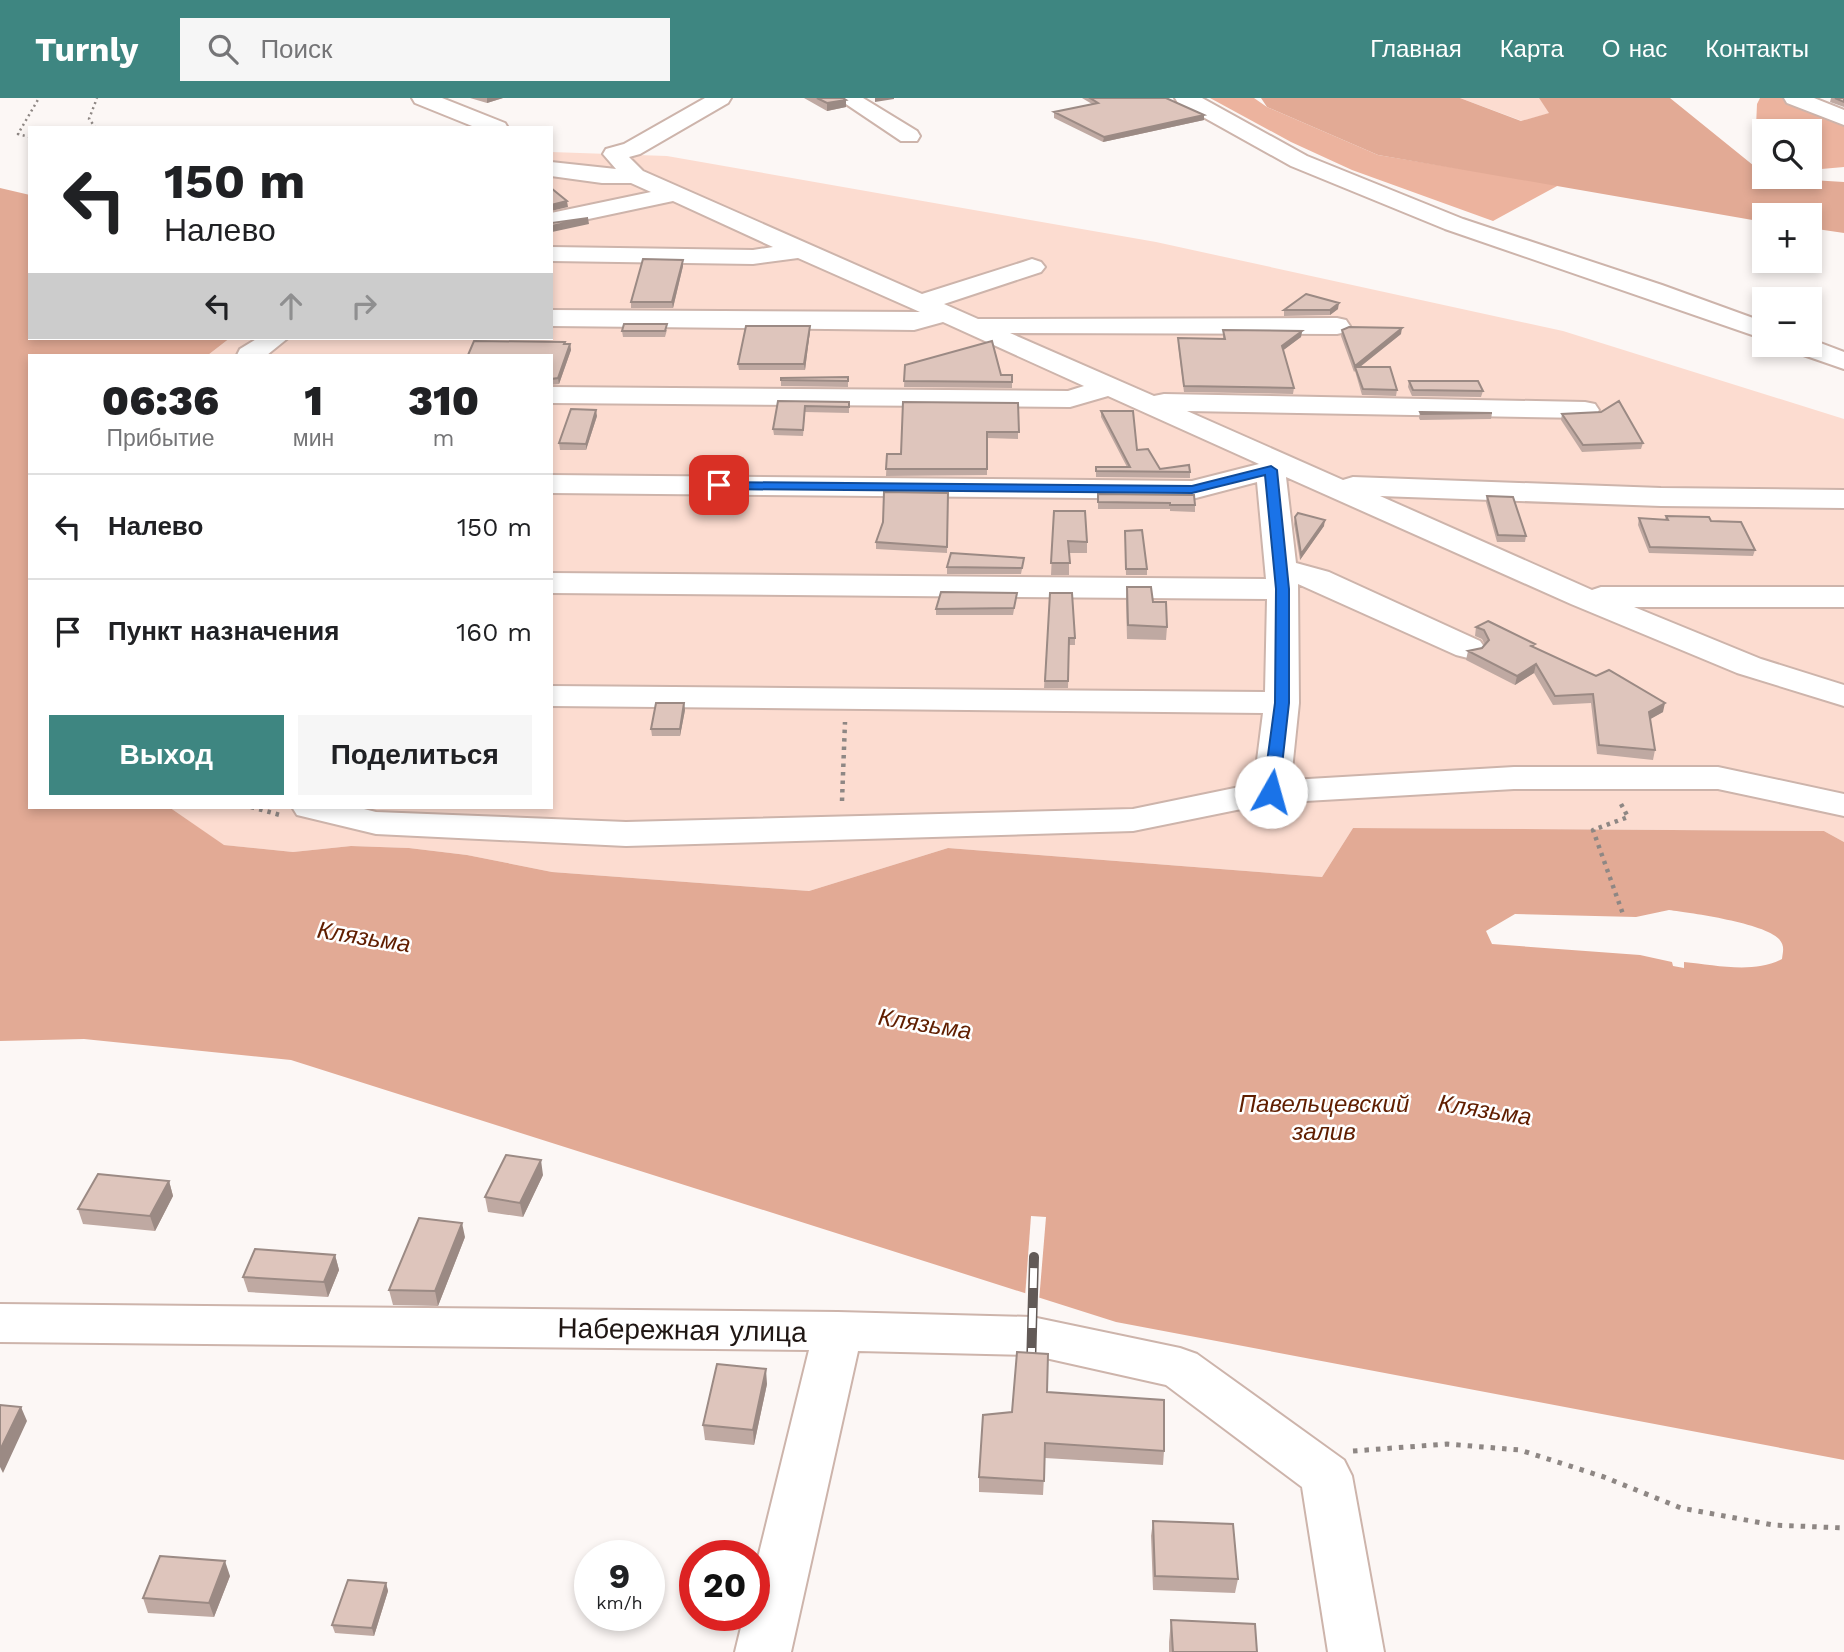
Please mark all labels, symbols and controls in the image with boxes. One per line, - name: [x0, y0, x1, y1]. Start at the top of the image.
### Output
- search box: [180, 18, 670, 81]
- text: Turnly: [35, 30, 138, 69]
- icon: search: [204, 30, 242, 68]
- text: Поиск: [260, 34, 332, 64]
- text: Главная: [1370, 35, 1462, 63]
- text: Карта: [1500, 35, 1564, 63]
- text: О нас: [1602, 35, 1667, 63]
- text: Контакты: [1705, 35, 1809, 63]
- map controls: [1752, 119, 1822, 357]
- button: search: [1752, 119, 1822, 189]
- text: 150 m: [164, 152, 305, 210]
- icon: left: [49, 154, 140, 245]
- button: +: [1752, 203, 1822, 273]
- text: Налево: [164, 211, 276, 249]
- icon: left: [199, 287, 237, 325]
- icon: ahead: [272, 287, 310, 325]
- icon: right: [345, 287, 383, 325]
- button: −: [1752, 287, 1822, 357]
- text: 06:36: [102, 376, 219, 425]
- text: 1: [304, 376, 323, 425]
- text: 310: [408, 376, 479, 425]
- text: Прибытие: [106, 425, 214, 452]
- text: мин: [293, 425, 334, 452]
- text: m: [433, 425, 455, 452]
- pin: [689, 455, 749, 515]
- icon: arrive: [700, 466, 738, 504]
- icon: left: [49, 508, 87, 546]
- text: Налево: [108, 511, 203, 541]
- text: 150 m: [457, 512, 532, 542]
- icon: arrive: [49, 613, 87, 651]
- text: Пункт назначения: [108, 616, 339, 646]
- text: 160 m: [456, 617, 532, 647]
- button: Выход: [49, 715, 284, 795]
- button: Поделиться: [298, 715, 532, 795]
- position arrow: [1234, 755, 1308, 829]
- water label: Клязьма: [315, 916, 413, 958]
- water label: Клязьма: [876, 1003, 974, 1045]
- water label: Клязьма: [1436, 1089, 1534, 1131]
- water label: Павельцевский залив: [1239, 1090, 1409, 1146]
- street label: Набережная улица: [557, 1311, 807, 1349]
- speed limit sign: 20: [679, 1540, 770, 1631]
- text: 9: [609, 1555, 630, 1597]
- text: km/h: [596, 1592, 643, 1613]

